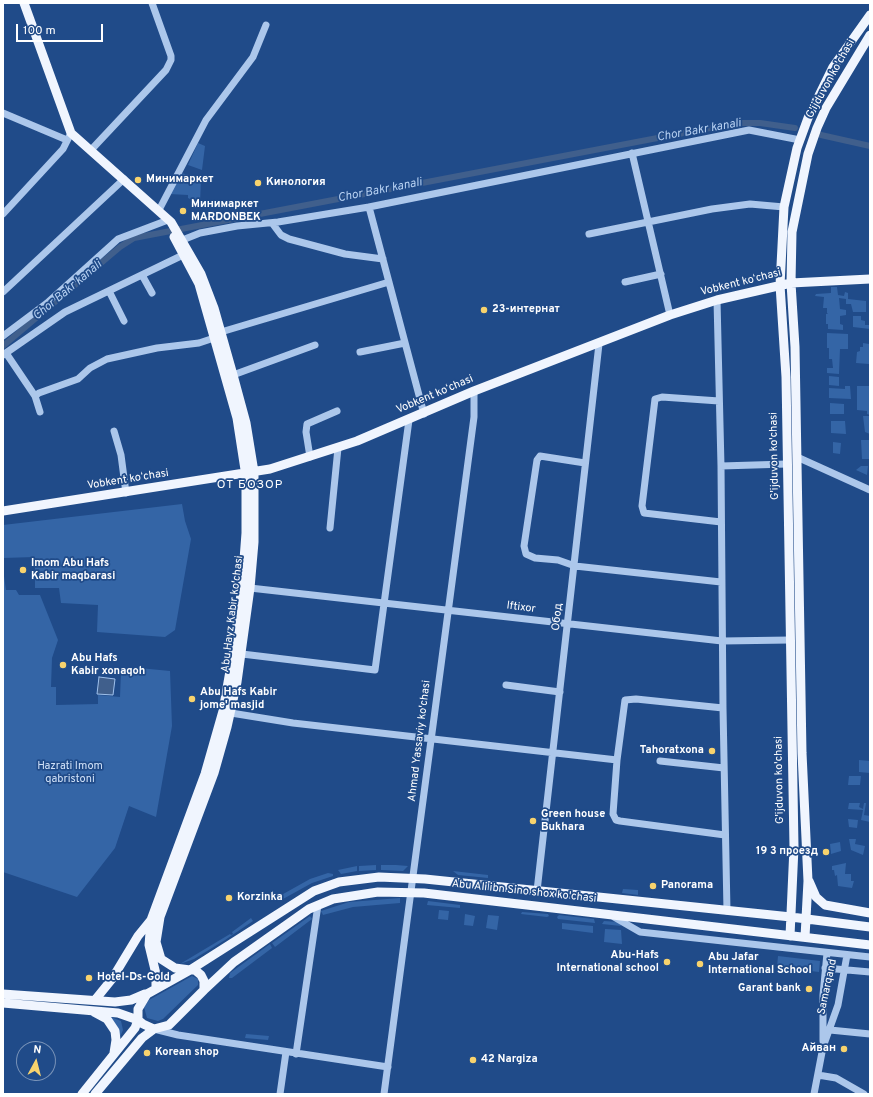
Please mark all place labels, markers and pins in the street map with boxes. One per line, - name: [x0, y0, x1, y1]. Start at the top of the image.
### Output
- place label: Минимаркет: [146, 173, 213, 187]
- marker: Минимаркет: [133, 175, 143, 185]
- place label: Кинология: [266, 176, 325, 190]
- marker: Кинология: [253, 178, 263, 188]
- place label: Минимаркет MARDONBEK: [191, 198, 261, 224]
- marker: Минимаркет MARDONBEK: [178, 206, 188, 216]
- place label: 23-интернат: [492, 303, 560, 317]
- marker: 23-интернат: [479, 305, 489, 315]
- place label: Imom Abu Hafs Kabir maqbarasi: [31, 557, 115, 583]
- marker: Imom Abu Hafs Kabir maqbarasi: [18, 565, 28, 575]
- place label: Abu Hafs Kabir xonaqoh: [71, 652, 145, 678]
- marker: Abu Hafs Kabir xonaqoh: [58, 660, 68, 670]
- place label: Abu Hafs Kabir jome' masjid: [200, 686, 277, 712]
- marker: Abu Hafs Kabir jome' masjid: [187, 694, 197, 704]
- place label: Tahoratxona: [640, 744, 704, 758]
- marker: Tahoratxona: [707, 746, 717, 756]
- place label: Green house Bukhara: [541, 808, 605, 834]
- marker: Green house Bukhara: [528, 816, 538, 826]
- place label: 19 3 проезд: [756, 845, 818, 859]
- marker: 19 3 проезд: [821, 847, 831, 857]
- place label: Panorama: [661, 879, 713, 893]
- marker: Panorama: [648, 881, 658, 891]
- place label: Korzinka: [237, 891, 283, 905]
- marker: Korzinka: [224, 893, 234, 903]
- place label: Abu-Hafs International school: [557, 949, 659, 975]
- place label: Abu Jafar International School: [708, 951, 812, 977]
- marker: Abu-Hafs International school: [662, 957, 672, 967]
- marker: Abu Jafar International School: [695, 959, 705, 969]
- place label: Hotel-Ds-Gold: [97, 971, 170, 985]
- marker: Hotel-Ds-Gold: [84, 973, 94, 983]
- place label: Garant bank: [738, 982, 801, 996]
- marker: Garant bank: [804, 984, 814, 994]
- place label: Айван: [802, 1042, 836, 1056]
- marker: Айван: [839, 1044, 849, 1054]
- place label: Korean shop: [155, 1046, 219, 1060]
- marker: Korean shop: [142, 1048, 152, 1058]
- place label: 42 Nargiza: [481, 1053, 538, 1067]
- marker: 42 Nargiza: [468, 1055, 478, 1065]

